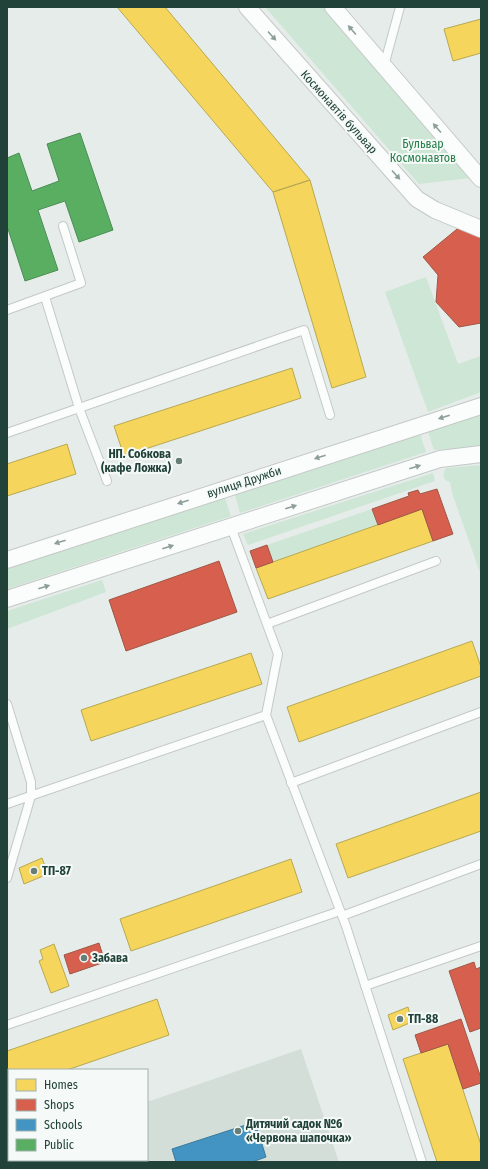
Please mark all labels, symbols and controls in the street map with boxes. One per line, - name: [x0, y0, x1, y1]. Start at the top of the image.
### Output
- one-way arrow: [348, 24, 357, 35]
- one-way arrow: [268, 31, 277, 41]
- street label: Космонавтів бульвар: [298, 67, 380, 157]
- one-way arrow: [433, 123, 442, 134]
- park label: Бульвар Космонавтов: [390, 137, 456, 165]
- one-way arrow: [391, 170, 400, 181]
- one-way arrow: [437, 414, 449, 420]
- place label: НП. Собкова (кафе Ложка): [101, 447, 171, 475]
- one-way arrow: [314, 454, 326, 460]
- marker: НП. Собкова (кафе Ложка): [174, 456, 184, 466]
- street label: вулиця Дружби: [205, 463, 283, 501]
- one-way arrow: [409, 464, 421, 470]
- one-way arrow: [177, 499, 189, 505]
- one-way arrow: [286, 504, 298, 510]
- one-way arrow: [53, 540, 65, 546]
- one-way arrow: [162, 544, 174, 550]
- one-way arrow: [38, 584, 50, 590]
- place label: ТП-87: [42, 864, 71, 878]
- marker: ТП-87: [29, 866, 39, 876]
- place label: Забава: [91, 951, 128, 965]
- marker: Забава: [79, 953, 89, 963]
- place label: ТП-88: [408, 1012, 439, 1026]
- marker: ТП-88: [395, 1014, 405, 1024]
- legend: [8, 1069, 148, 1161]
- text: Homes: [44, 1078, 78, 1092]
- text: Shops: [44, 1098, 74, 1112]
- place label: Дитячий садок №6 «Червона шапочка»: [245, 1117, 352, 1145]
- text: Schools: [44, 1118, 82, 1132]
- marker: Дитячий садок №6 «Червона шапочка»: [233, 1126, 243, 1136]
- text: Public: [44, 1138, 74, 1152]

